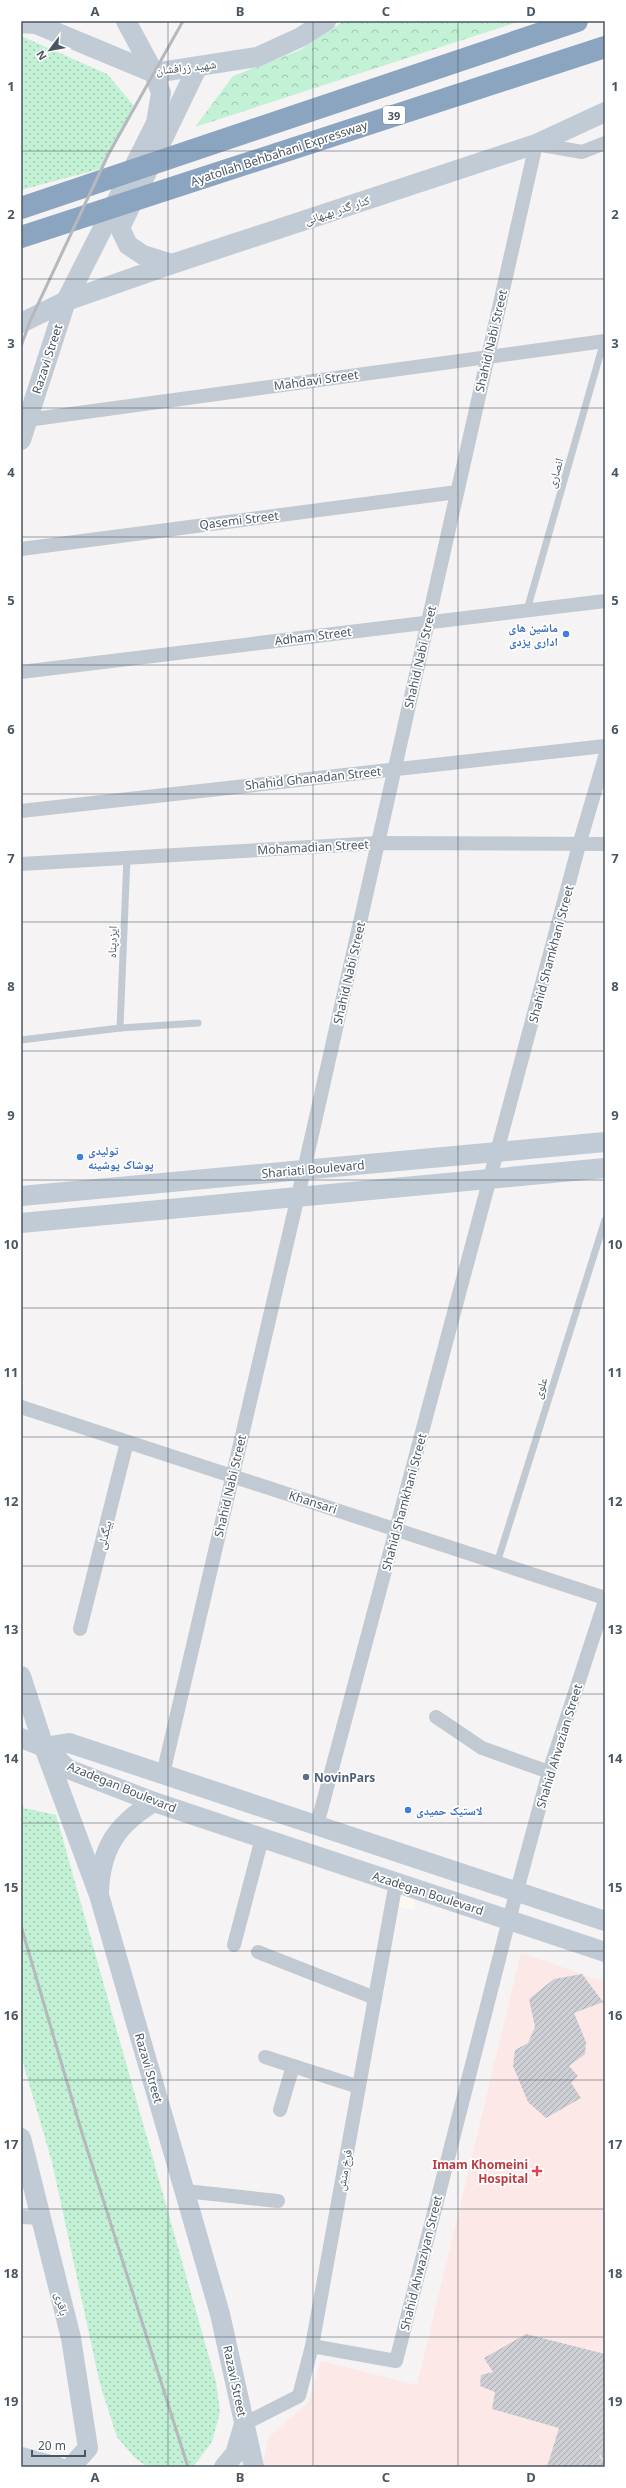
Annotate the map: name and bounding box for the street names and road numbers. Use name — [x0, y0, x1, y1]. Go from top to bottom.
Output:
street label: شهید زرافشان — [155, 55, 217, 79]
road number: 39 — [383, 106, 405, 124]
street label: Ayatollah Behbahani Expressway — [188, 116, 370, 190]
street label: کنار گذر بهبهانی — [302, 191, 372, 229]
street label: Shahid Nabi Street — [471, 287, 511, 394]
street label: Razavi Street — [28, 321, 66, 396]
street label: Mahdavi Street — [273, 366, 360, 394]
street label: انصاری — [543, 456, 567, 490]
street label: Qasemi Street — [198, 507, 280, 533]
street label: Shahid Nabi Street — [400, 603, 440, 710]
street label: Adham Street — [274, 623, 353, 649]
street label: Shahid Ghanadan Street — [244, 762, 383, 794]
street label: Mohamadian Street — [257, 836, 370, 858]
street label: Shahid Shamkhani Street — [524, 883, 578, 1024]
street label: Shahid Nabi Street — [329, 919, 369, 1026]
street label: ایزدپناه — [103, 925, 121, 958]
street label: Shariati Boulevard — [261, 1156, 365, 1182]
street label: علوی — [529, 1375, 551, 1401]
street label: Shahid Shamkhani Street — [377, 1431, 431, 1572]
street label: Shahid Nabi Street — [210, 1432, 250, 1539]
street label: Khansari — [287, 1486, 339, 1518]
street label: بیگدلی — [92, 1519, 116, 1551]
street label: Shahid Ahvazian Street — [532, 1681, 586, 1810]
street label: Azadegan Boulevard — [65, 1757, 179, 1817]
street label: Azadegan Boulevard — [370, 1867, 486, 1919]
street label: Razavi Street — [131, 2031, 167, 2106]
street label: فرخ منش — [332, 2148, 356, 2192]
street label: Shahid Ahwaziyan Street — [396, 2193, 446, 2332]
street label: باقری — [51, 2291, 73, 2317]
street label: Razavi Street — [219, 2344, 251, 2419]

